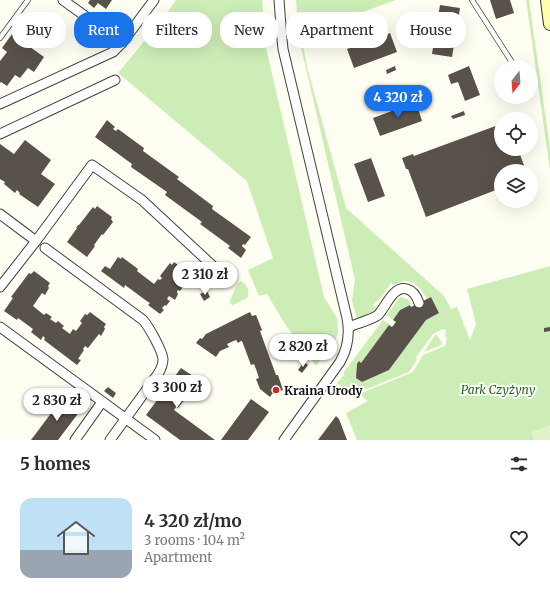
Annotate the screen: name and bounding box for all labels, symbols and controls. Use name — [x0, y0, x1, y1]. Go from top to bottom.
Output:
chip: Buy — [12, 12, 66, 48]
chip: Rent — [74, 12, 134, 48]
chip: Filters — [142, 12, 212, 48]
chip: New — [220, 12, 278, 48]
chip: Apartment — [286, 12, 388, 48]
chip: House — [396, 12, 466, 48]
north arrow — [494, 60, 538, 104]
map controls — [494, 60, 538, 208]
pin: 4 320 zł — [357, 85, 439, 119]
text: 4 320 zł — [373, 89, 423, 106]
button: locate — [494, 112, 538, 156]
button: layers — [494, 164, 538, 208]
pin: 2 310 zł — [164, 262, 246, 296]
text: 2 310 zł — [182, 266, 228, 283]
pin: 2 820 zł — [262, 334, 344, 368]
text: 2 820 zł — [278, 338, 328, 355]
pin: 3 300 zł — [136, 375, 218, 409]
text: 3 300 zł — [152, 379, 202, 396]
park label: Park Czyżyny — [461, 382, 536, 397]
place label: Kraina Urody — [284, 383, 364, 398]
marker: Kraina Urody — [271, 385, 281, 395]
pin: 2 830 zł — [16, 388, 98, 422]
text: 2 830 zł — [32, 392, 82, 409]
text: 5 homes — [20, 453, 91, 475]
icon: filters — [508, 453, 530, 475]
text: 4 320 zł/mo — [144, 510, 242, 532]
icon: home — [52, 514, 100, 562]
icon: heart — [508, 527, 530, 549]
text: 3 rooms · 104 m² — [144, 532, 245, 549]
text: Apartment — [144, 549, 212, 566]

